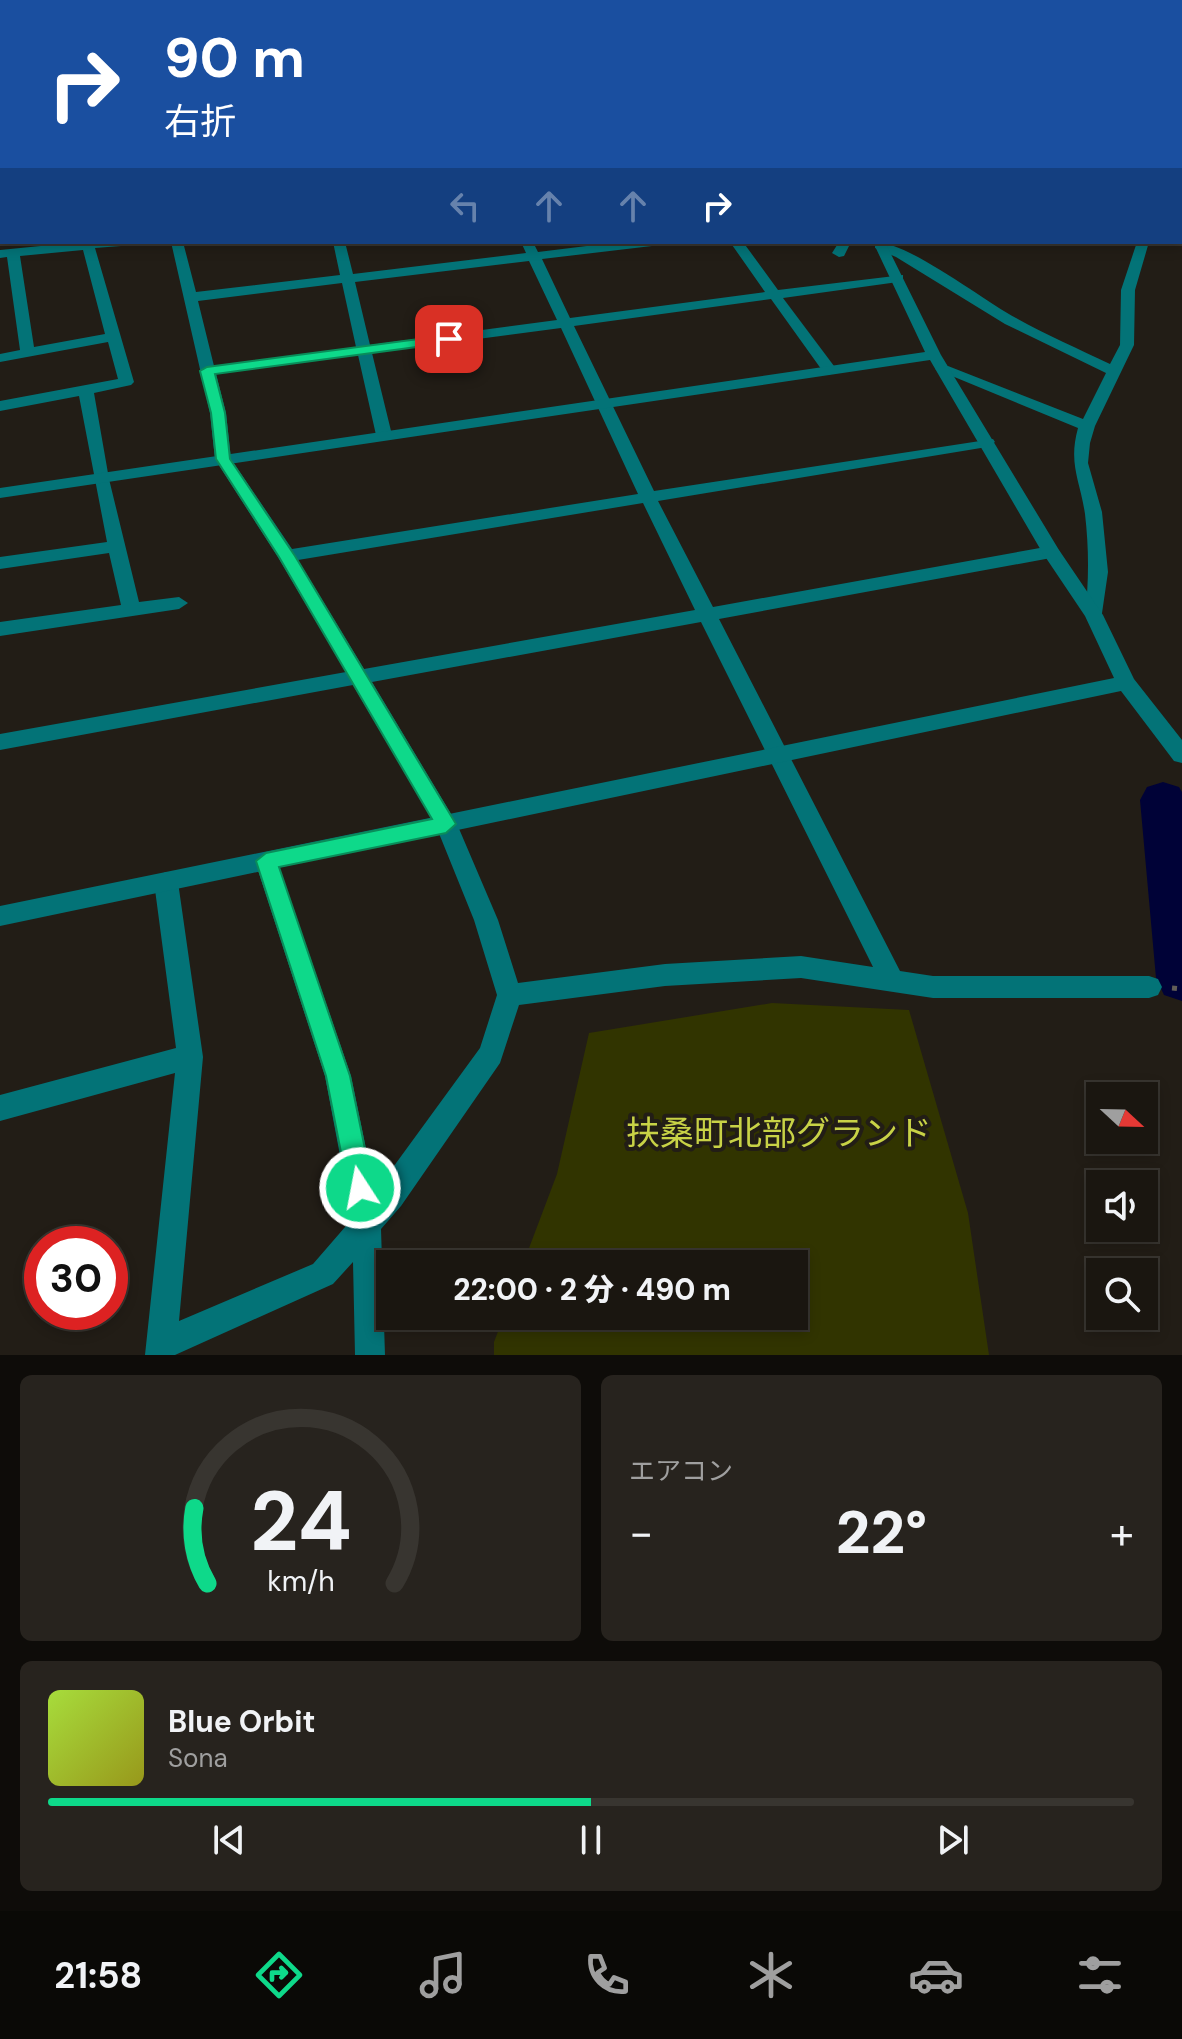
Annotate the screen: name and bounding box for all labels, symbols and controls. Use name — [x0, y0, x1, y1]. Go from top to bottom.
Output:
text: 90 m — [164, 21, 305, 94]
icon: right — [32, 32, 136, 136]
text: 右折 — [164, 98, 236, 145]
icon: left — [443, 184, 487, 228]
icon: ahead — [527, 184, 571, 228]
icon: ahead — [611, 184, 655, 228]
icon: right — [695, 184, 739, 228]
pin — [415, 305, 483, 373]
icon: arrive — [427, 317, 471, 361]
north arrow — [1086, 1082, 1158, 1154]
map controls — [1086, 1082, 1158, 1330]
park label: 扶桑町北部グランド — [626, 1111, 932, 1156]
position arrow — [318, 1146, 402, 1230]
button: sound — [1086, 1170, 1158, 1242]
speed limit sign: 30 — [24, 1226, 128, 1330]
button: search — [1086, 1258, 1158, 1330]
text: 22:00 · 2 分 · 490 m — [453, 1270, 731, 1309]
text: エアコン — [629, 1454, 733, 1488]
text: 24 — [250, 1467, 351, 1576]
text: 22° — [836, 1493, 927, 1572]
text: − — [629, 1504, 653, 1562]
text: + — [1110, 1504, 1134, 1562]
text: km/h — [267, 1563, 334, 1600]
text: Blue Orbit — [168, 1702, 315, 1741]
text: Sona — [168, 1741, 228, 1775]
icon: previous — [207, 1818, 251, 1862]
icon: pause — [569, 1818, 613, 1862]
icon: next — [931, 1818, 975, 1862]
icon: directions — [251, 1947, 307, 2003]
icon: music — [415, 1947, 471, 2003]
icon: phone — [579, 1947, 635, 2003]
icon: climate — [743, 1947, 799, 2003]
icon: car — [908, 1947, 964, 2003]
icon: filters — [1072, 1947, 1128, 2003]
text: 21:58 — [54, 1952, 142, 1999]

